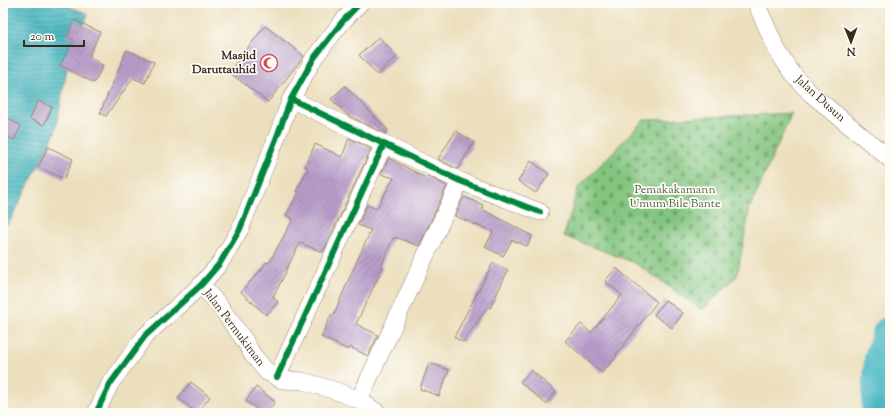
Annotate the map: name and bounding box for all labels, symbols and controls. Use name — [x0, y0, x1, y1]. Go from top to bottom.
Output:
scale bar — [24, 22, 84, 48]
north arrow — [831, 22, 871, 62]
text: 20 m — [30, 28, 55, 46]
text: N — [846, 43, 857, 59]
place label: Masjid Daruttauhid — [191, 47, 256, 79]
mosque icon: Masjid Daruttauhid — [259, 53, 279, 73]
street label: Jalan Dusun — [790, 71, 849, 127]
park label: Pemakakamann Umum Bile Bante — [629, 181, 721, 213]
street label: Jalan Permukiman — [198, 285, 269, 371]

